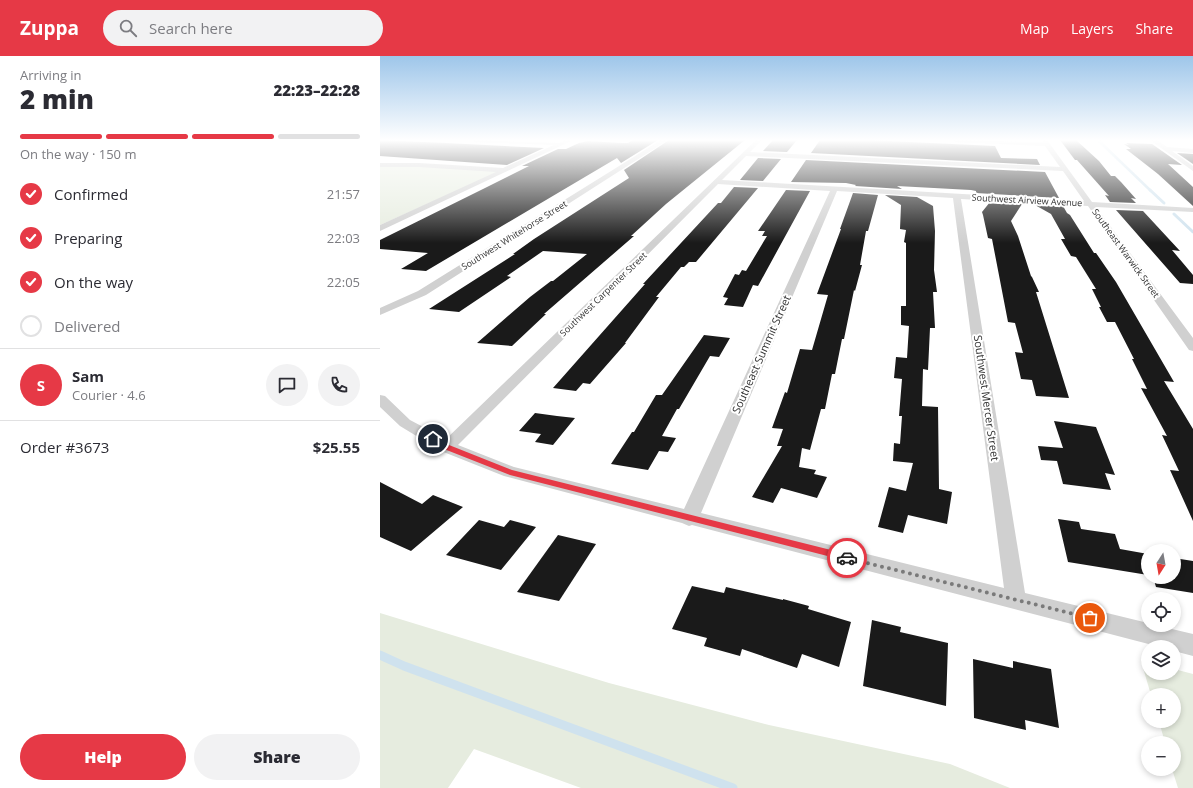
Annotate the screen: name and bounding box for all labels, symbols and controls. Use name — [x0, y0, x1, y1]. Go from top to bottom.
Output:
search box — [103, 10, 383, 46]
text: Zuppa — [20, 15, 79, 41]
icon: search — [117, 17, 139, 39]
text: Search here — [149, 18, 233, 38]
text: Map — [1020, 19, 1049, 38]
text: Layers — [1071, 19, 1113, 38]
text: Share — [1135, 19, 1173, 38]
text: Arriving in — [20, 66, 82, 84]
text: 22:23–22:28 — [274, 80, 360, 100]
text: 2 min — [20, 81, 94, 117]
text: On the way · 150 m — [20, 145, 136, 163]
icon: check — [20, 183, 42, 205]
text: Confirmed — [54, 184, 128, 204]
text: 21:57 — [327, 185, 360, 203]
street label: Southwest Airview Avenue — [971, 191, 1083, 209]
street label: Southwest Whitehorse Street — [459, 197, 569, 273]
street label: Southeast Warwick Street — [1089, 206, 1163, 300]
icon: check — [20, 227, 42, 249]
text: Preparing — [54, 228, 122, 248]
text: 22:03 — [327, 229, 360, 247]
street label: Southwest Carpenter Street — [557, 249, 649, 339]
icon: check — [20, 271, 42, 293]
text: On the way — [54, 272, 133, 292]
text: 22:05 — [327, 273, 360, 291]
street label: Southeast Summit Street — [728, 293, 794, 415]
text: Delivered — [54, 316, 121, 336]
street label: Southwest Mercer Street — [971, 334, 1003, 462]
button: chat — [266, 364, 308, 406]
button: phone — [318, 364, 360, 406]
text: Sam — [72, 366, 104, 386]
text: S — [37, 375, 45, 395]
text: Courier · 4.6 — [72, 386, 146, 404]
pin — [416, 422, 450, 456]
icon: home — [422, 428, 444, 450]
text: Order #3673 — [20, 437, 109, 457]
text: $25.55 — [313, 437, 360, 457]
courier — [827, 538, 867, 578]
north arrow — [1141, 544, 1181, 584]
map controls — [1141, 544, 1181, 776]
icon: car — [836, 547, 858, 569]
button: locate — [1141, 592, 1181, 632]
pin — [1073, 601, 1107, 635]
icon: bag — [1079, 607, 1101, 629]
button: layers — [1141, 640, 1181, 680]
button: + — [1141, 688, 1181, 728]
button: Help — [20, 734, 186, 780]
button: Share — [194, 734, 360, 780]
button: − — [1141, 736, 1181, 776]

